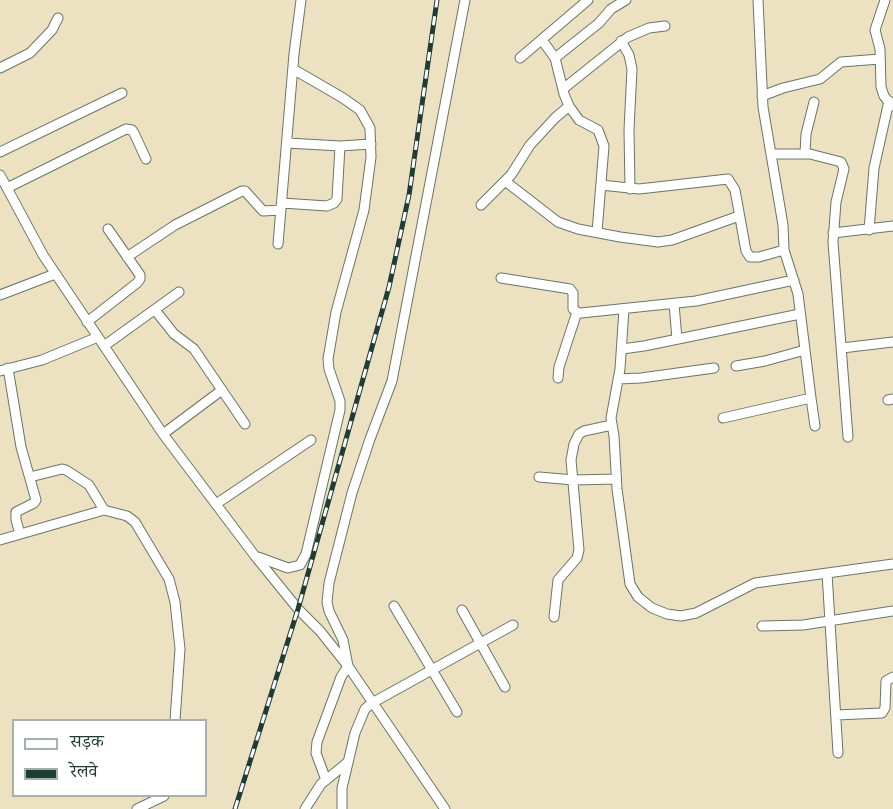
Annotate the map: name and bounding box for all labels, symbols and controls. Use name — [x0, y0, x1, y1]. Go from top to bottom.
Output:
legend — [12, 719, 207, 797]
text: सड़क — [70, 730, 104, 753]
text: रेलवे — [70, 760, 98, 783]

